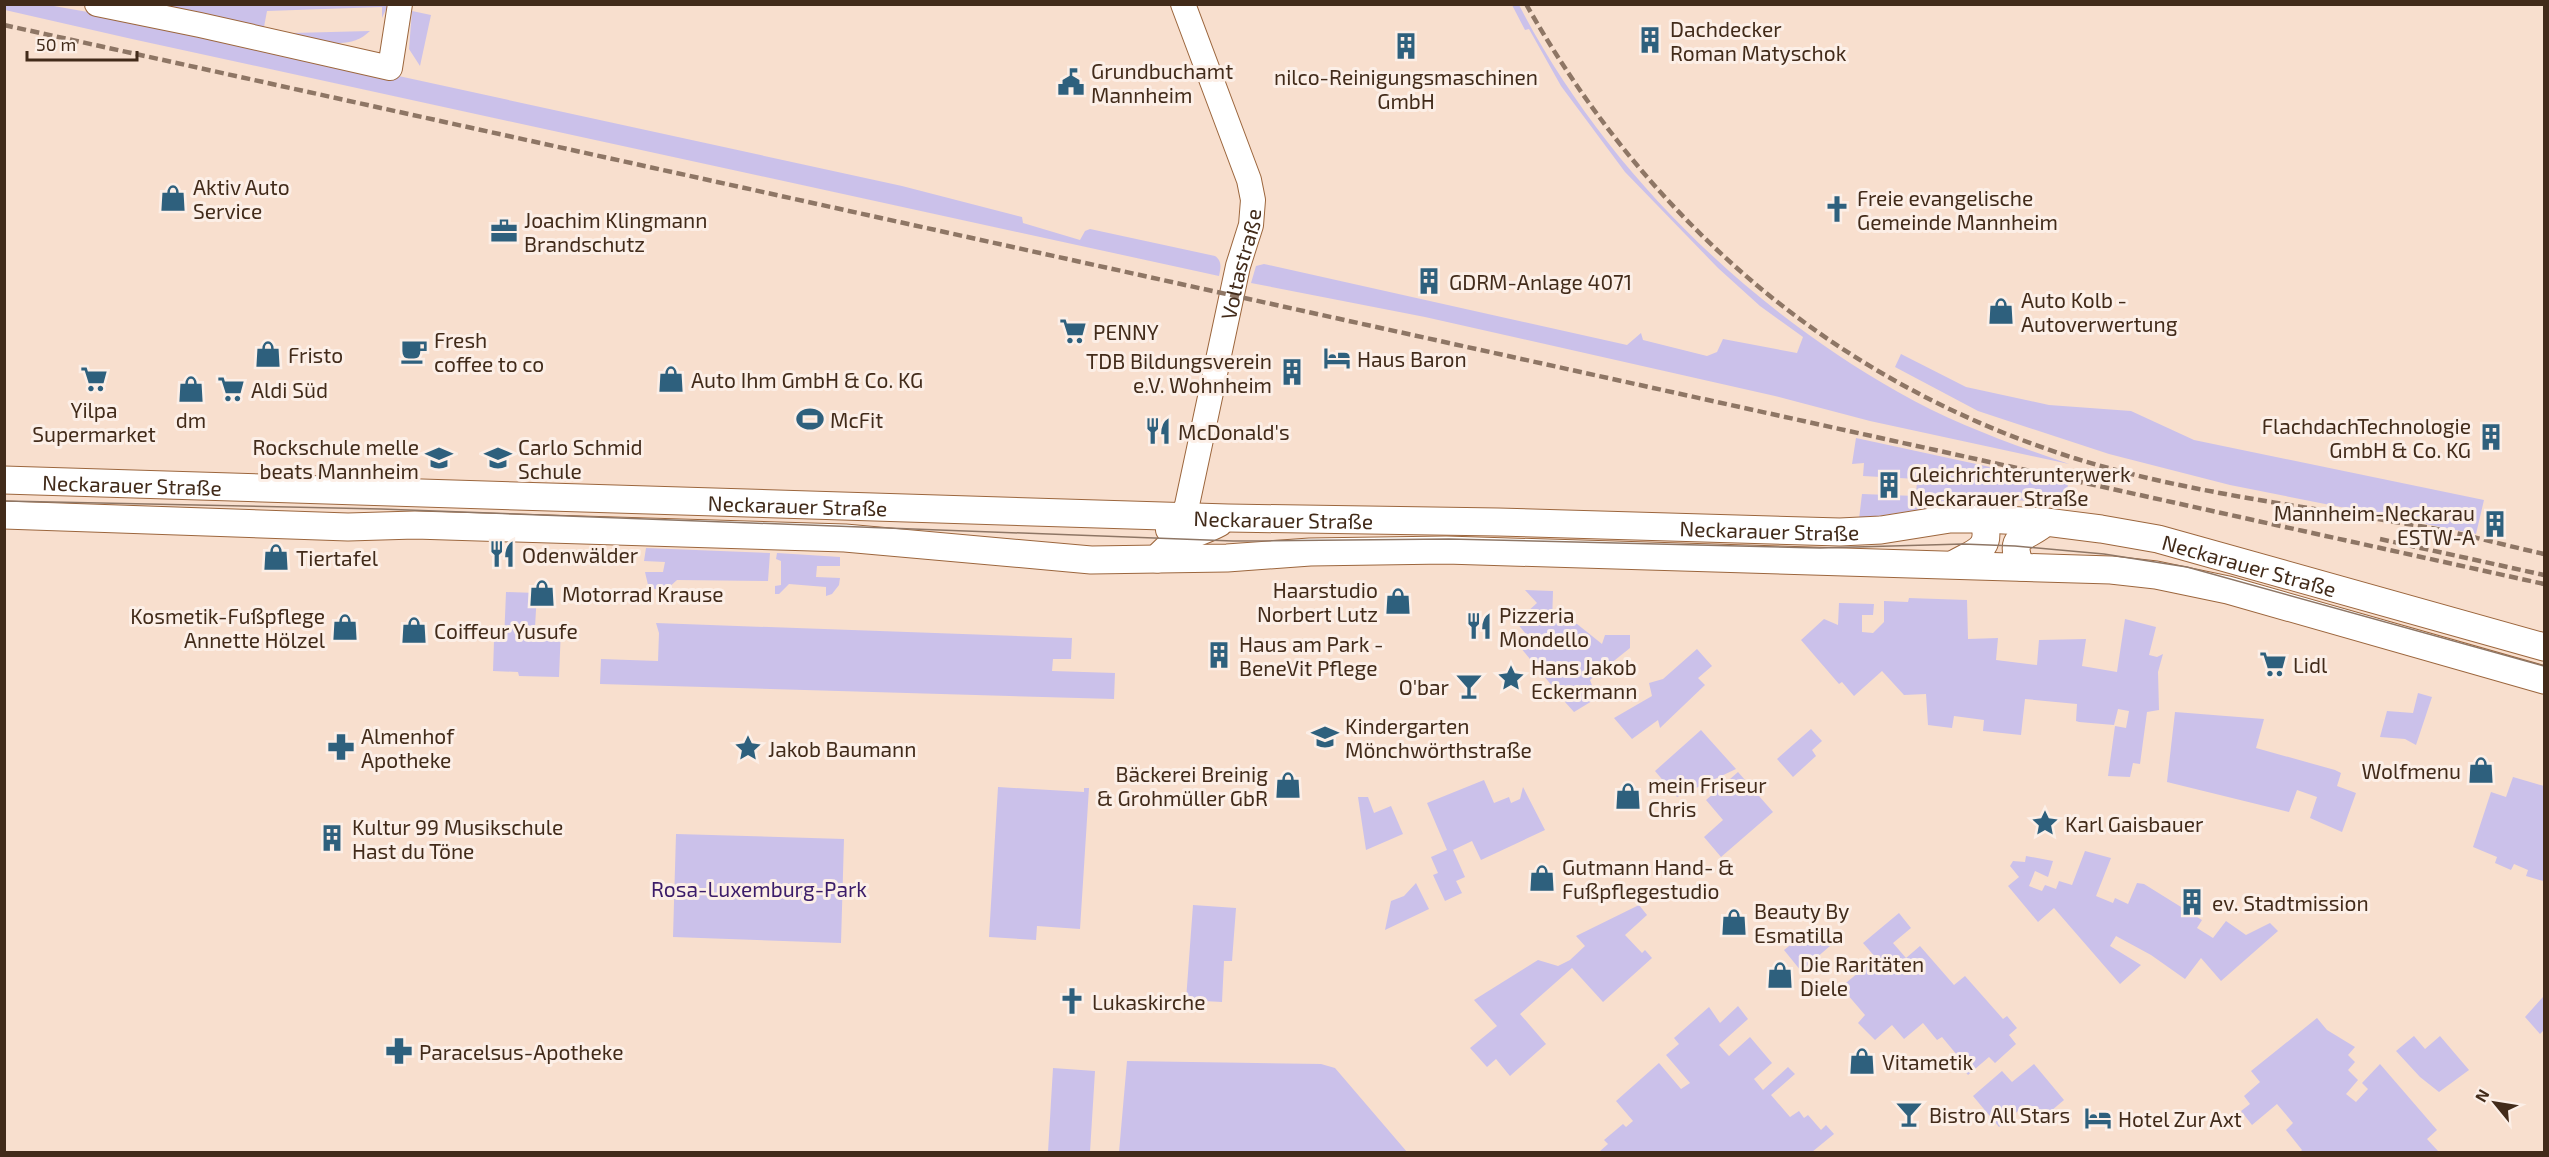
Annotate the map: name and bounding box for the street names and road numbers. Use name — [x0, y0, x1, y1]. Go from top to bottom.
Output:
street label: Voltastraße — [1214, 208, 1265, 322]
street label: Neckarauer Straße — [42, 469, 222, 499]
street label: Neckarauer Straße — [707, 489, 888, 520]
street label: Neckarauer Straße — [1193, 504, 1373, 533]
street label: Neckarauer Straße — [1679, 515, 1860, 545]
street label: Neckarauer Straße — [2160, 528, 2339, 601]

